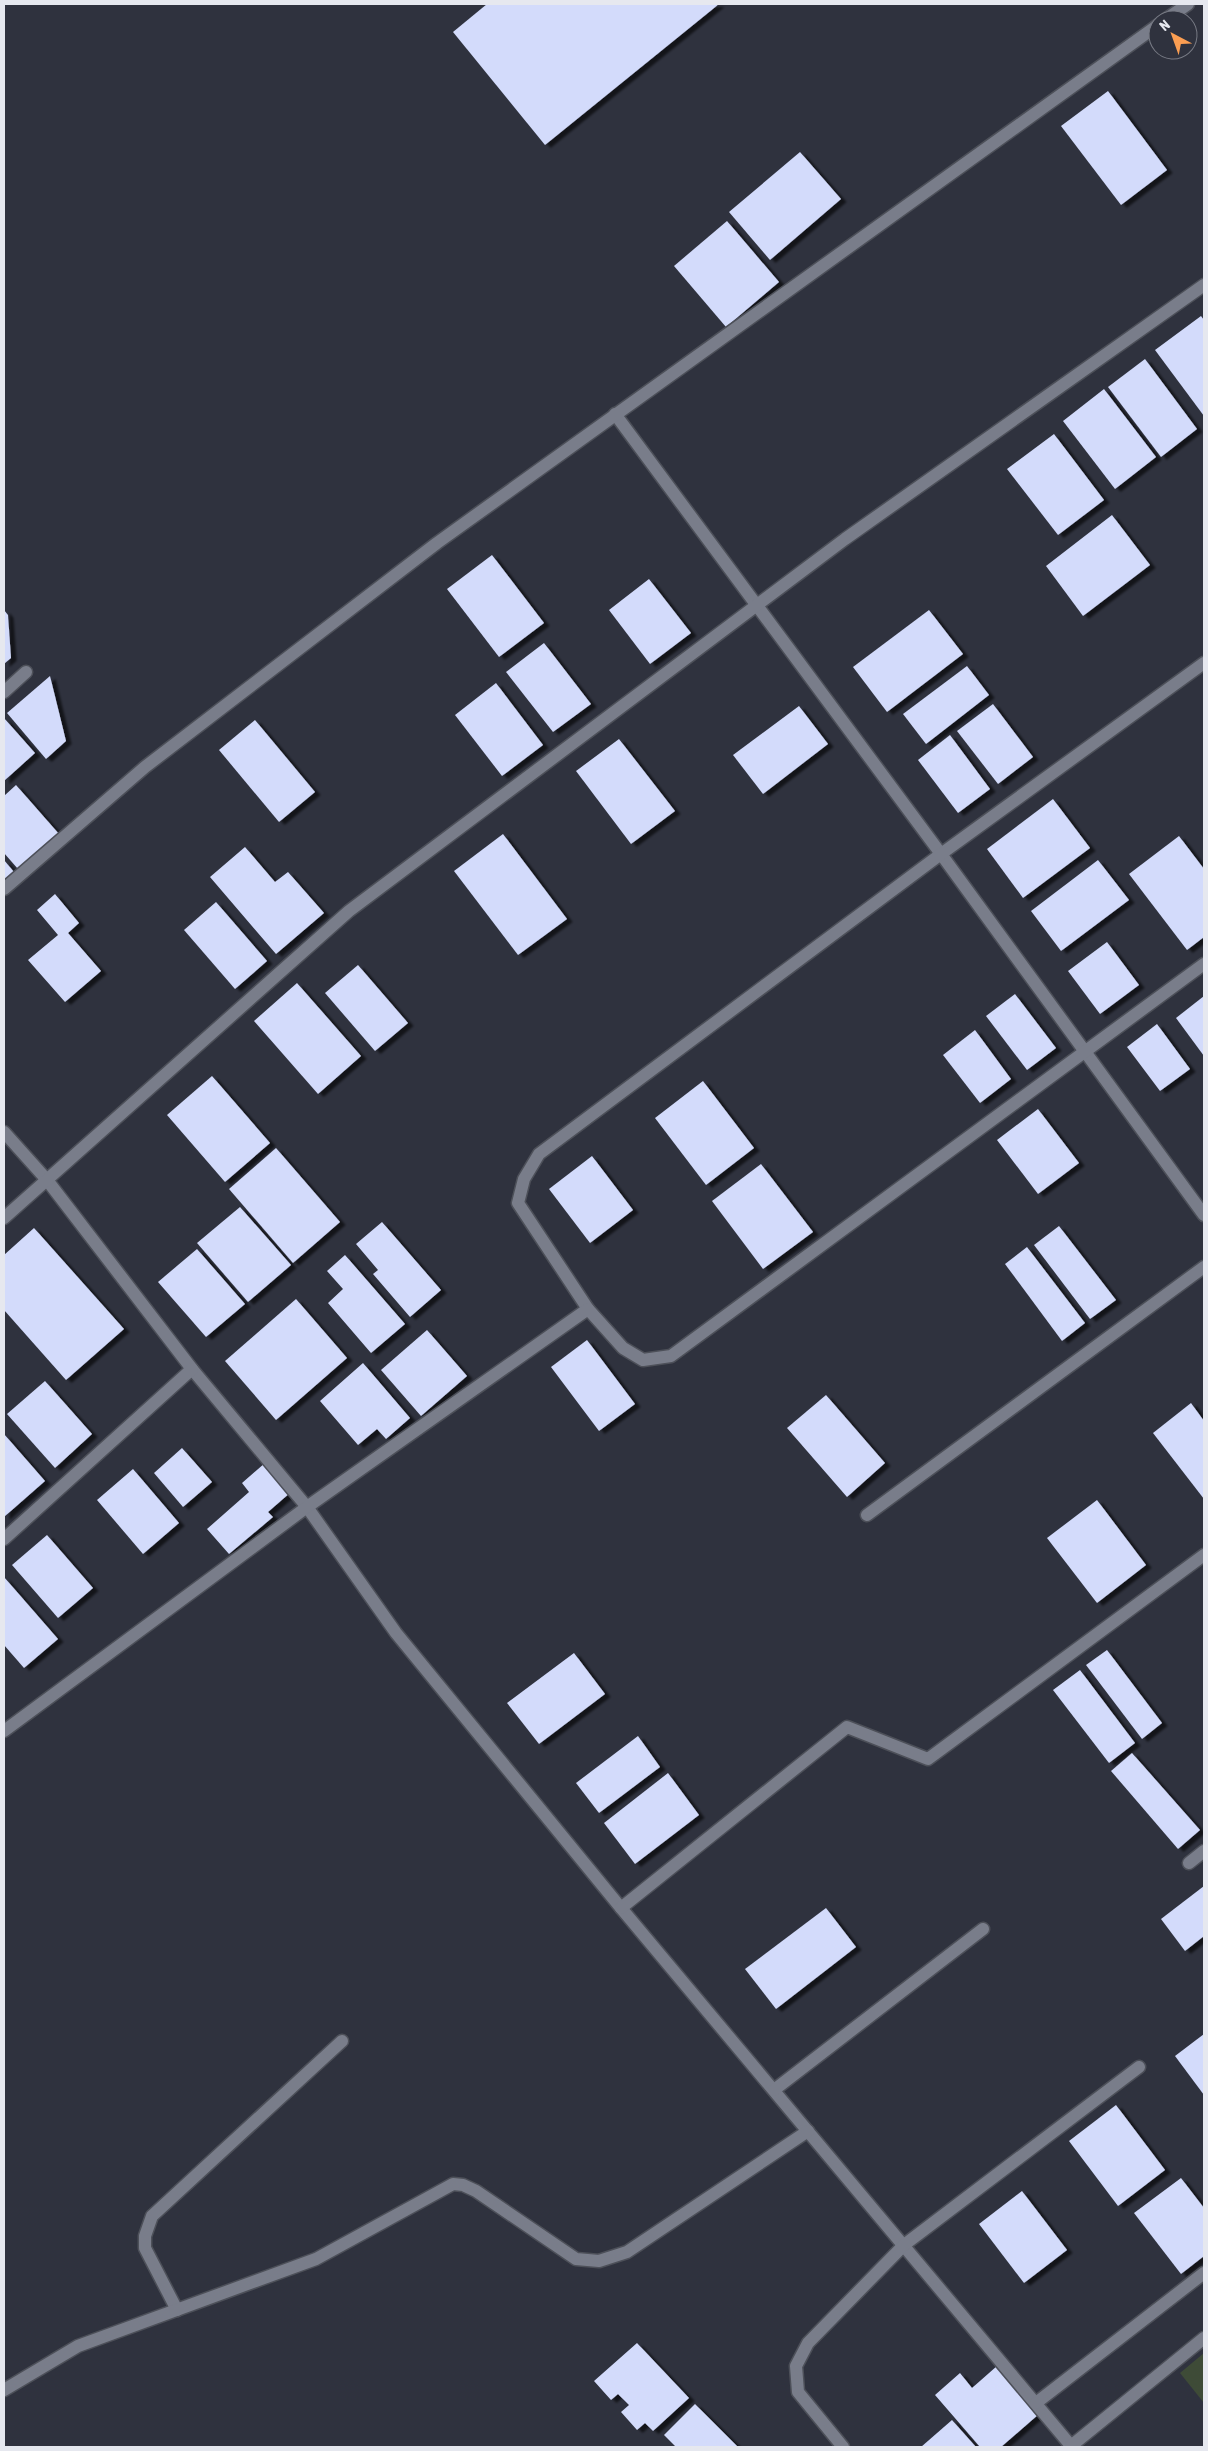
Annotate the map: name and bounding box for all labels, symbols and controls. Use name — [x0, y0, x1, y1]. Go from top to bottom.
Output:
north arrow — [1148, 10, 1198, 60]
text: N — [1156, 16, 1173, 34]

